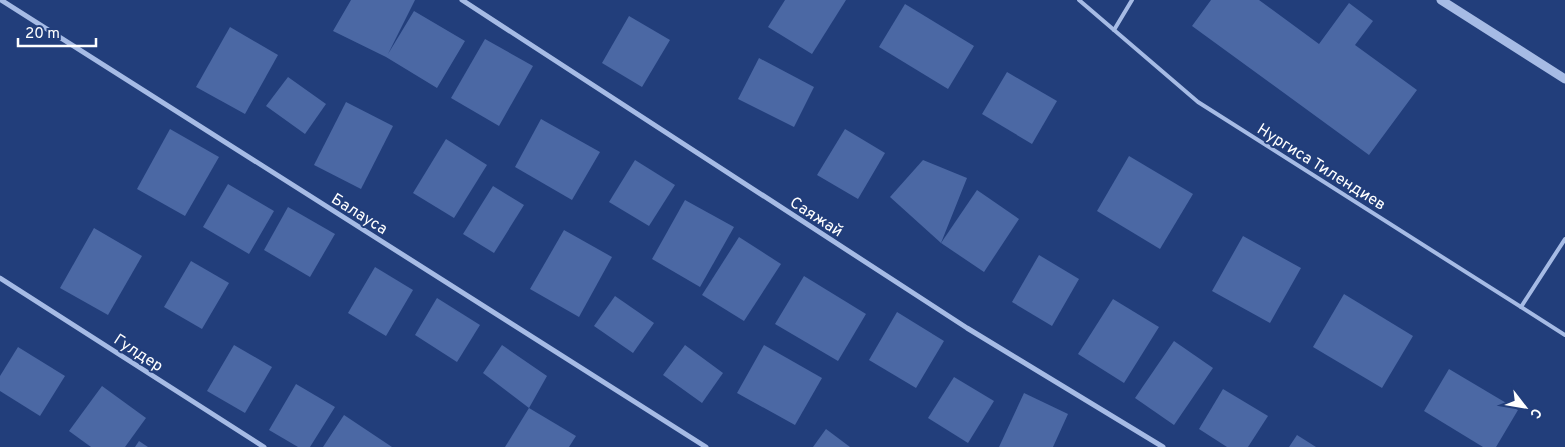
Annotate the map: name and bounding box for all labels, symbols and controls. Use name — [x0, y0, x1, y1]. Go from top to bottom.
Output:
scale bar — [18, 15, 95, 47]
text: 20 m — [25, 25, 60, 44]
street label: Нургиса Тилендиев — [1253, 120, 1389, 215]
street label: Балауса — [327, 190, 391, 240]
street label: Саяжай — [786, 193, 846, 242]
street label: Гулдер — [109, 330, 166, 377]
north arrow — [1500, 382, 1550, 432]
text: С — [1525, 405, 1544, 421]

